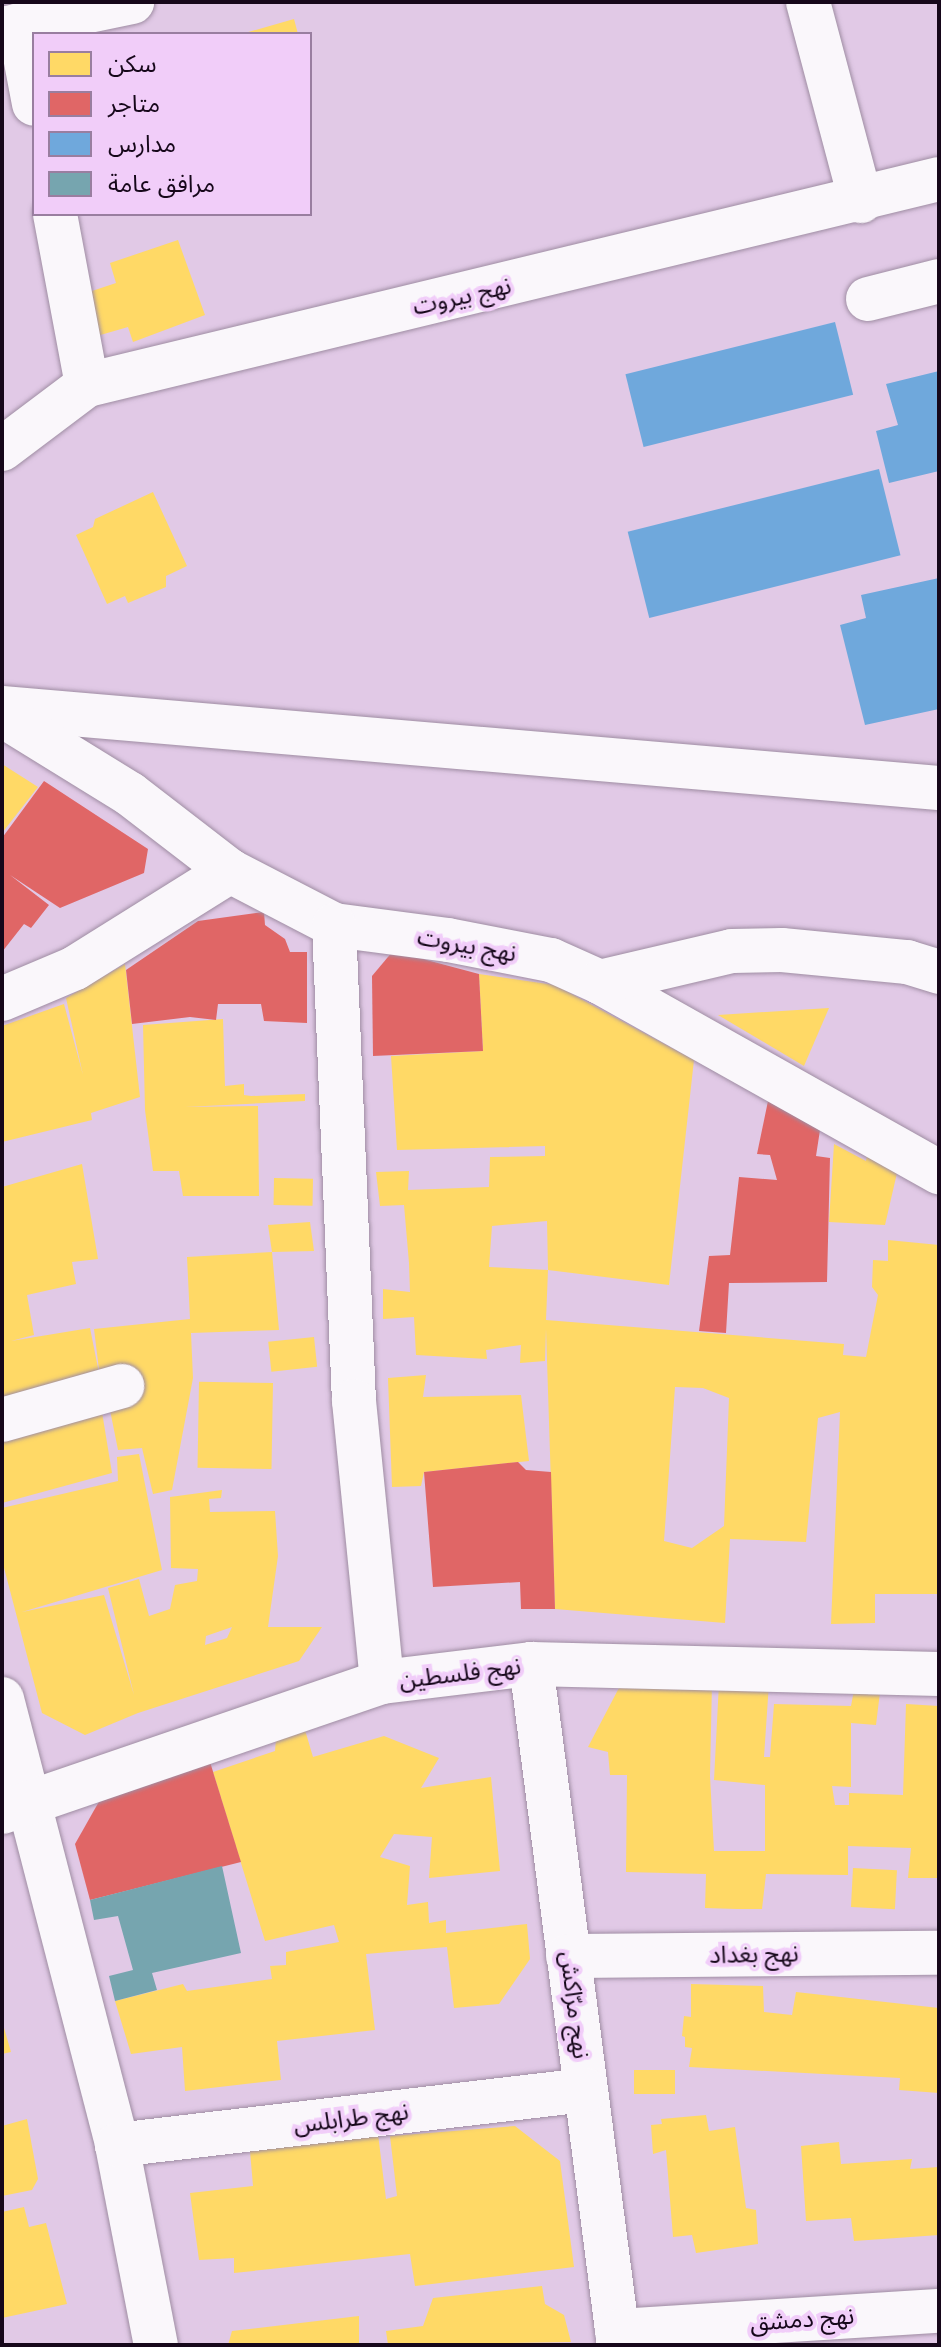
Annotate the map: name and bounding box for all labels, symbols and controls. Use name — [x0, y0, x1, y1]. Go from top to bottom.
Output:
legend — [32, 32, 312, 216]
text: سكن — [108, 48, 157, 79]
text: متاجر — [108, 88, 160, 119]
text: مدارس — [108, 128, 176, 159]
text: مرافق عامة — [108, 168, 215, 199]
street label: نهج بيروت — [410, 271, 514, 321]
street label: نهج بيروت — [415, 922, 519, 968]
street label: نهج فلسطين — [397, 1651, 523, 1695]
street label: نهج بغداد — [709, 1939, 799, 1969]
street label: نهج مرّاكش — [554, 1950, 596, 2060]
street label: نهج طرابلس — [292, 2097, 410, 2139]
street label: نهج دمشق — [749, 2301, 855, 2337]

